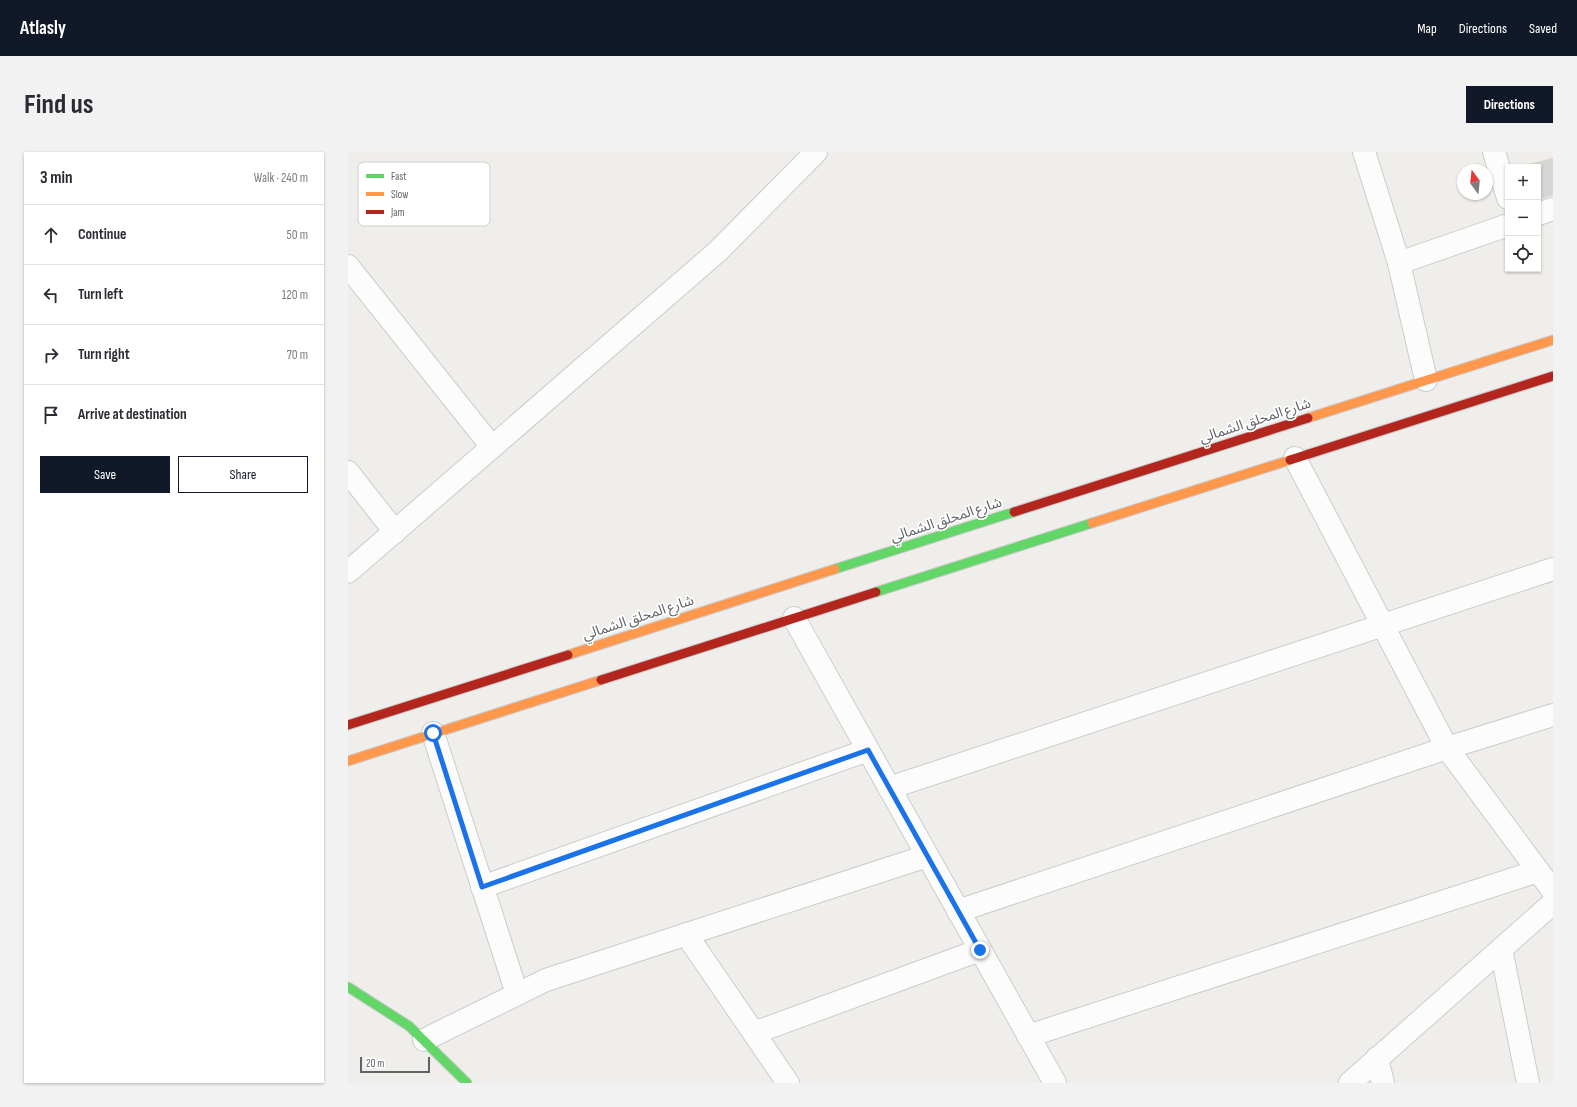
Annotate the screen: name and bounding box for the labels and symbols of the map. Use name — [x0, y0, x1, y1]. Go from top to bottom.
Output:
legend — [358, 162, 490, 226]
north arrow — [1457, 164, 1493, 200]
text: Fast — [391, 170, 407, 183]
text: Slow — [391, 188, 408, 201]
text: Jam — [390, 206, 405, 219]
street label: شارع المحلق الشمالي — [1197, 394, 1314, 449]
street label: شارع المحلق الشمالي — [888, 493, 1005, 548]
street label: شارع المحلق الشمالي — [580, 591, 697, 646]
route start — [424, 724, 442, 742]
route end — [971, 941, 989, 959]
scale bar — [360, 1055, 430, 1074]

